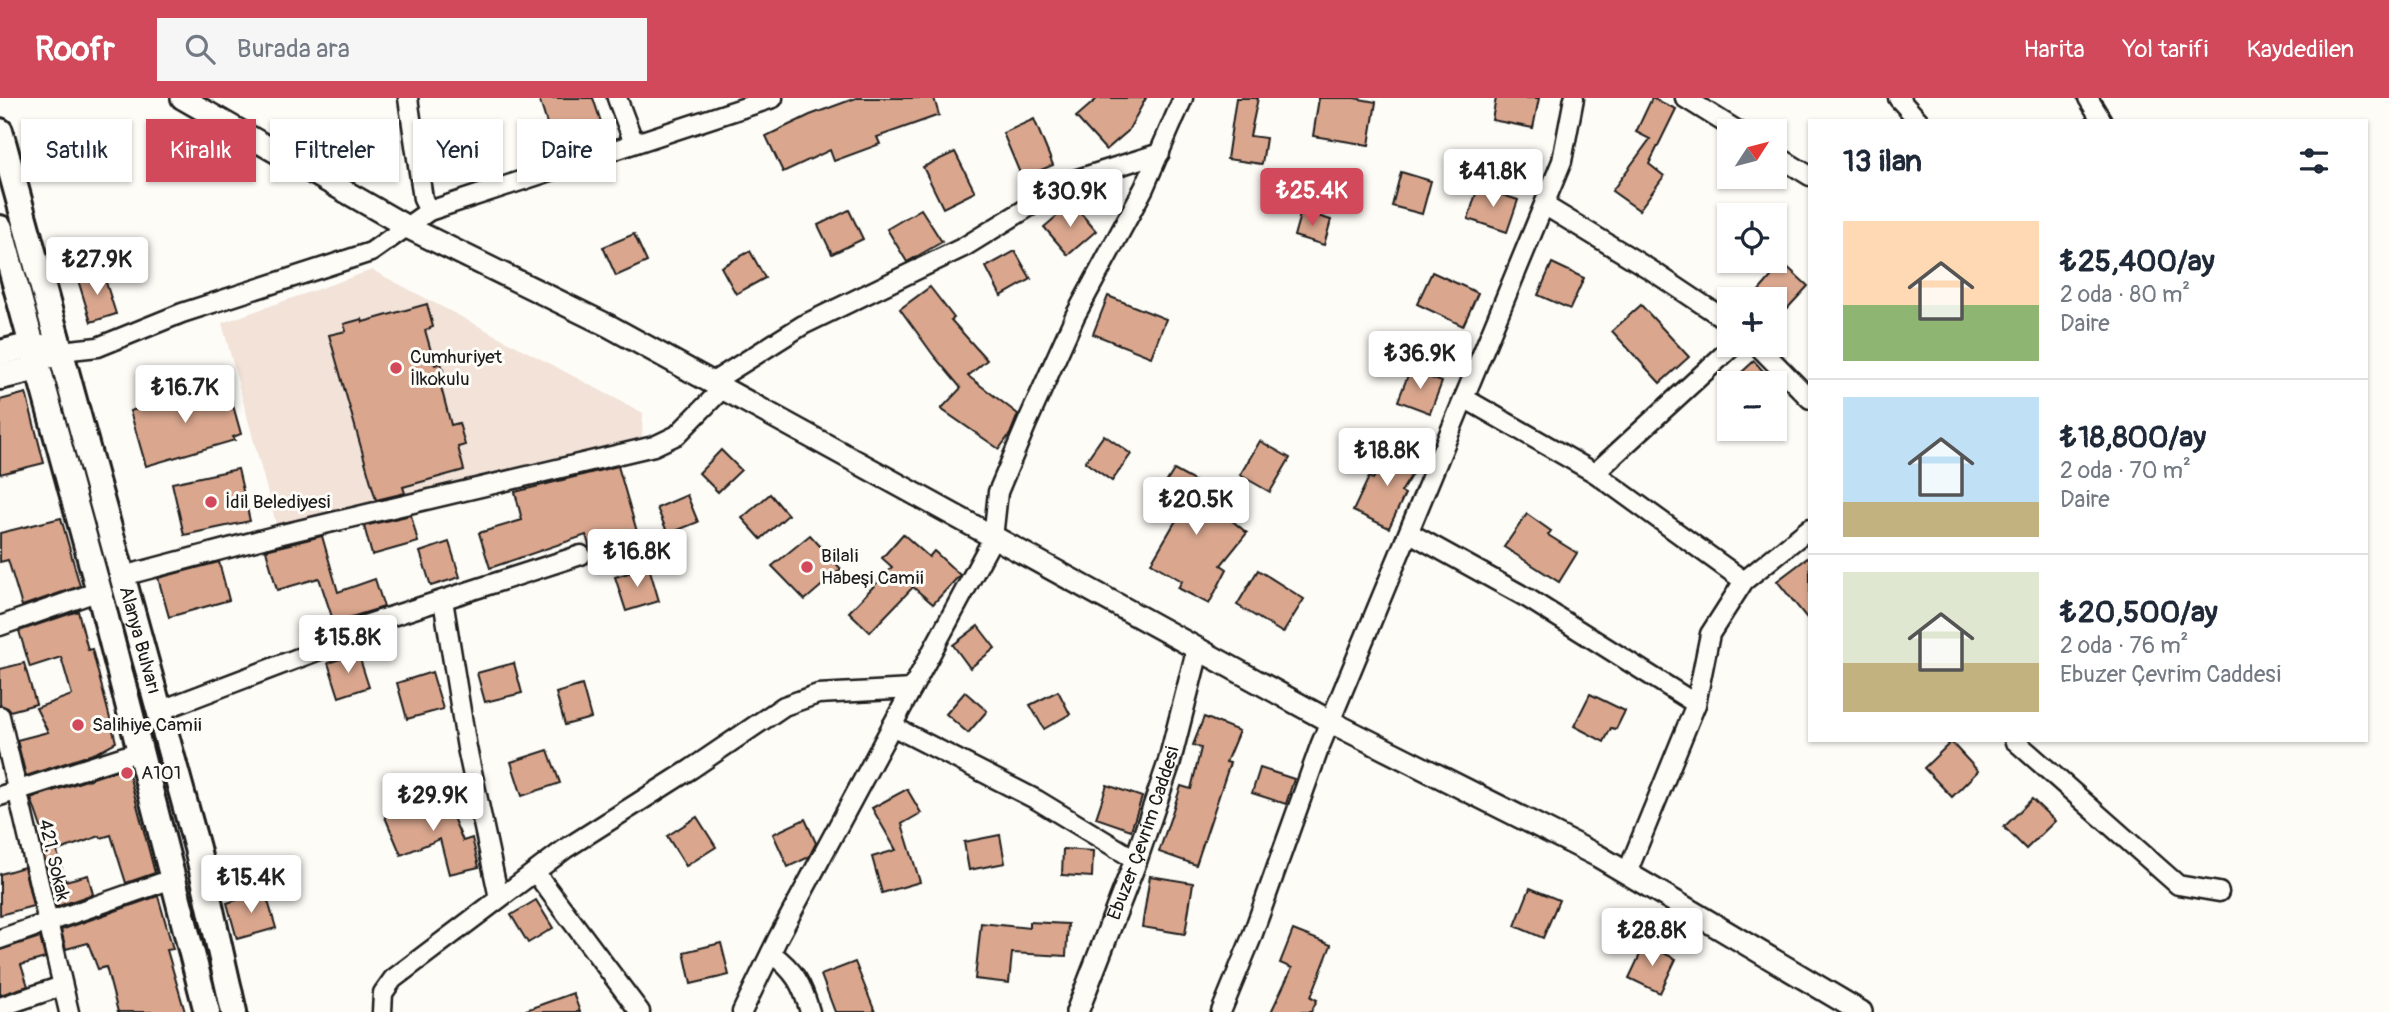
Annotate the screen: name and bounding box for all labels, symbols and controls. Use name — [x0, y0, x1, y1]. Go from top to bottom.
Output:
search box — [157, 18, 647, 81]
text: Roofr — [35, 29, 115, 70]
icon: search — [181, 30, 219, 68]
text: Burada ara — [237, 33, 350, 65]
text: Harita — [2023, 35, 2085, 64]
text: Yol tarifi — [2123, 35, 2208, 64]
text: Kaydedilen — [2246, 35, 2354, 64]
chip: Satılık — [21, 119, 132, 182]
chip: Kiralık — [146, 119, 256, 182]
chip: Filtreler — [270, 119, 399, 182]
chip: Yeni — [413, 119, 503, 182]
chip: Daire — [517, 119, 616, 182]
north arrow — [1717, 119, 1787, 189]
map controls — [1717, 119, 1787, 441]
icon: filters — [2295, 142, 2333, 180]
text: 13 ilan — [1843, 143, 1922, 180]
pin: ₺41.8K — [1436, 150, 1550, 209]
text: ₺41.8K — [1460, 157, 1526, 186]
pin: ₺25.4K — [1255, 169, 1369, 228]
pin: ₺30.9K — [1013, 170, 1127, 229]
text: ₺25.4K — [1276, 176, 1348, 205]
text: ₺30.9K — [1033, 177, 1107, 206]
button: locate — [1717, 203, 1787, 273]
pin: ₺27.9K — [40, 238, 154, 297]
text: ₺25,400/ay — [2060, 243, 2215, 280]
text: ₺27.9K — [62, 245, 132, 274]
icon: home — [1899, 249, 1983, 333]
text: 2 oda · 80 m² — [2060, 280, 2190, 309]
button: + — [1717, 287, 1787, 357]
text: Daire — [2060, 309, 2109, 338]
pin: ₺36.9K — [1363, 331, 1477, 391]
text: ₺36.9K — [1385, 339, 1455, 368]
place label: Cumhuriyet İlkokulu — [410, 345, 502, 391]
marker: Cumhuriyet İlkokulu — [388, 360, 404, 376]
pin: ₺16.7K — [128, 366, 242, 425]
button: − — [1717, 371, 1787, 441]
text: ₺16.7K — [151, 373, 219, 402]
text: ₺18,800/ay — [2060, 419, 2206, 456]
icon: home — [1899, 425, 1983, 509]
pin: ₺18.8K — [1330, 428, 1444, 488]
text: ₺18.8K — [1355, 436, 1419, 465]
text: 2 oda · 70 m² — [2060, 456, 2191, 485]
pin: ₺20.5K — [1139, 478, 1253, 537]
text: ₺20.5K — [1159, 485, 1233, 514]
text: Daire — [2060, 485, 2109, 514]
place label: İdil Belediyesi — [225, 490, 330, 514]
marker: İdil Belediyesi — [203, 494, 219, 510]
pin: ₺16.8K — [580, 530, 694, 589]
text: ₺16.8K — [604, 537, 670, 566]
place label: Bilali Habeşi Camii — [821, 544, 924, 590]
marker: Bilali Habeşi Camii — [799, 559, 815, 575]
street label: Alanya Bulvarı — [114, 584, 166, 697]
text: ₺20,500/ay — [2060, 594, 2218, 631]
icon: home — [1899, 600, 1983, 684]
pin: ₺15.8K — [291, 616, 405, 675]
text: ₺15.8K — [315, 623, 381, 652]
text: 2 oda · 76 m² — [2060, 631, 2188, 660]
text: Ebuzer Çevrim Caddesi — [2060, 660, 2281, 689]
place label: Salihiye Camii — [92, 713, 202, 737]
marker: Salihiye Camii — [70, 717, 86, 733]
street label: Ebuzer Çevrim Caddesi — [1102, 744, 1185, 923]
place label: A101 — [141, 761, 181, 785]
marker: A101 — [119, 765, 135, 781]
pin: ₺29.9K — [376, 774, 490, 833]
text: ₺29.9K — [398, 781, 468, 810]
street label: 421. Sokak — [33, 817, 75, 903]
pin: ₺15.4K — [194, 856, 308, 915]
text: ₺15.4K — [217, 863, 285, 892]
pin: ₺28.8K — [1595, 908, 1709, 968]
text: ₺28.8K — [1618, 916, 1686, 945]

